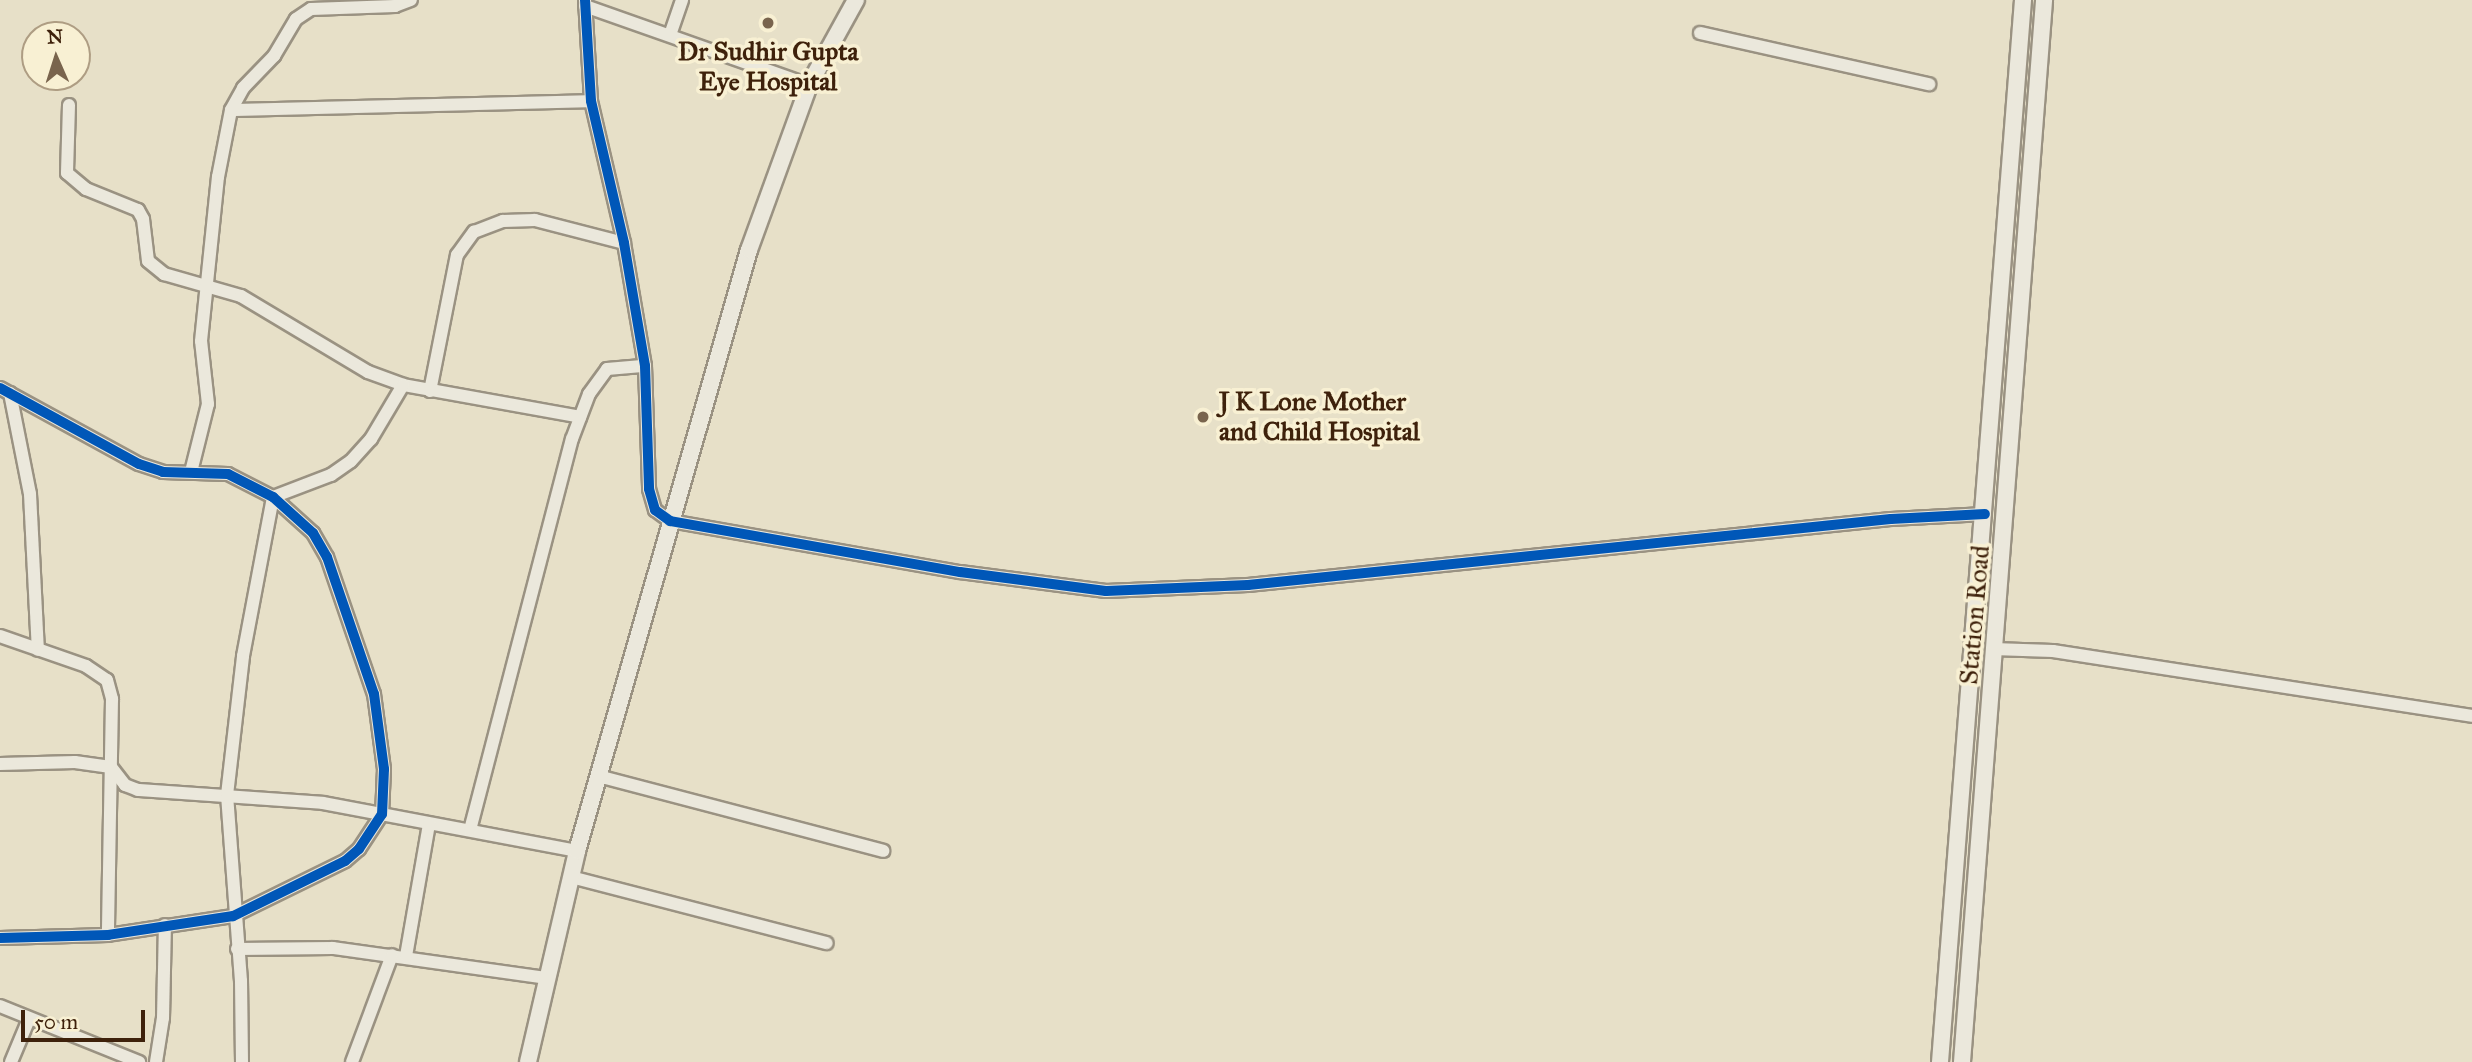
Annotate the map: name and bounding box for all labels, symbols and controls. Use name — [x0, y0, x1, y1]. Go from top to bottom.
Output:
marker: Dr Sudhir Gupta Eye Hospital — [758, 13, 778, 33]
north arrow — [21, 21, 91, 91]
text: N — [46, 25, 64, 48]
place label: Dr Sudhir Gupta Eye Hospital — [678, 36, 858, 98]
place label: J K Lone Mother and Child Hospital — [1219, 386, 1420, 448]
marker: J K Lone Mother and Child Hospital — [1193, 407, 1213, 427]
street label: Station Road — [1953, 544, 1997, 686]
scale bar — [24, 996, 149, 1040]
text: 50 m — [34, 1009, 78, 1035]

